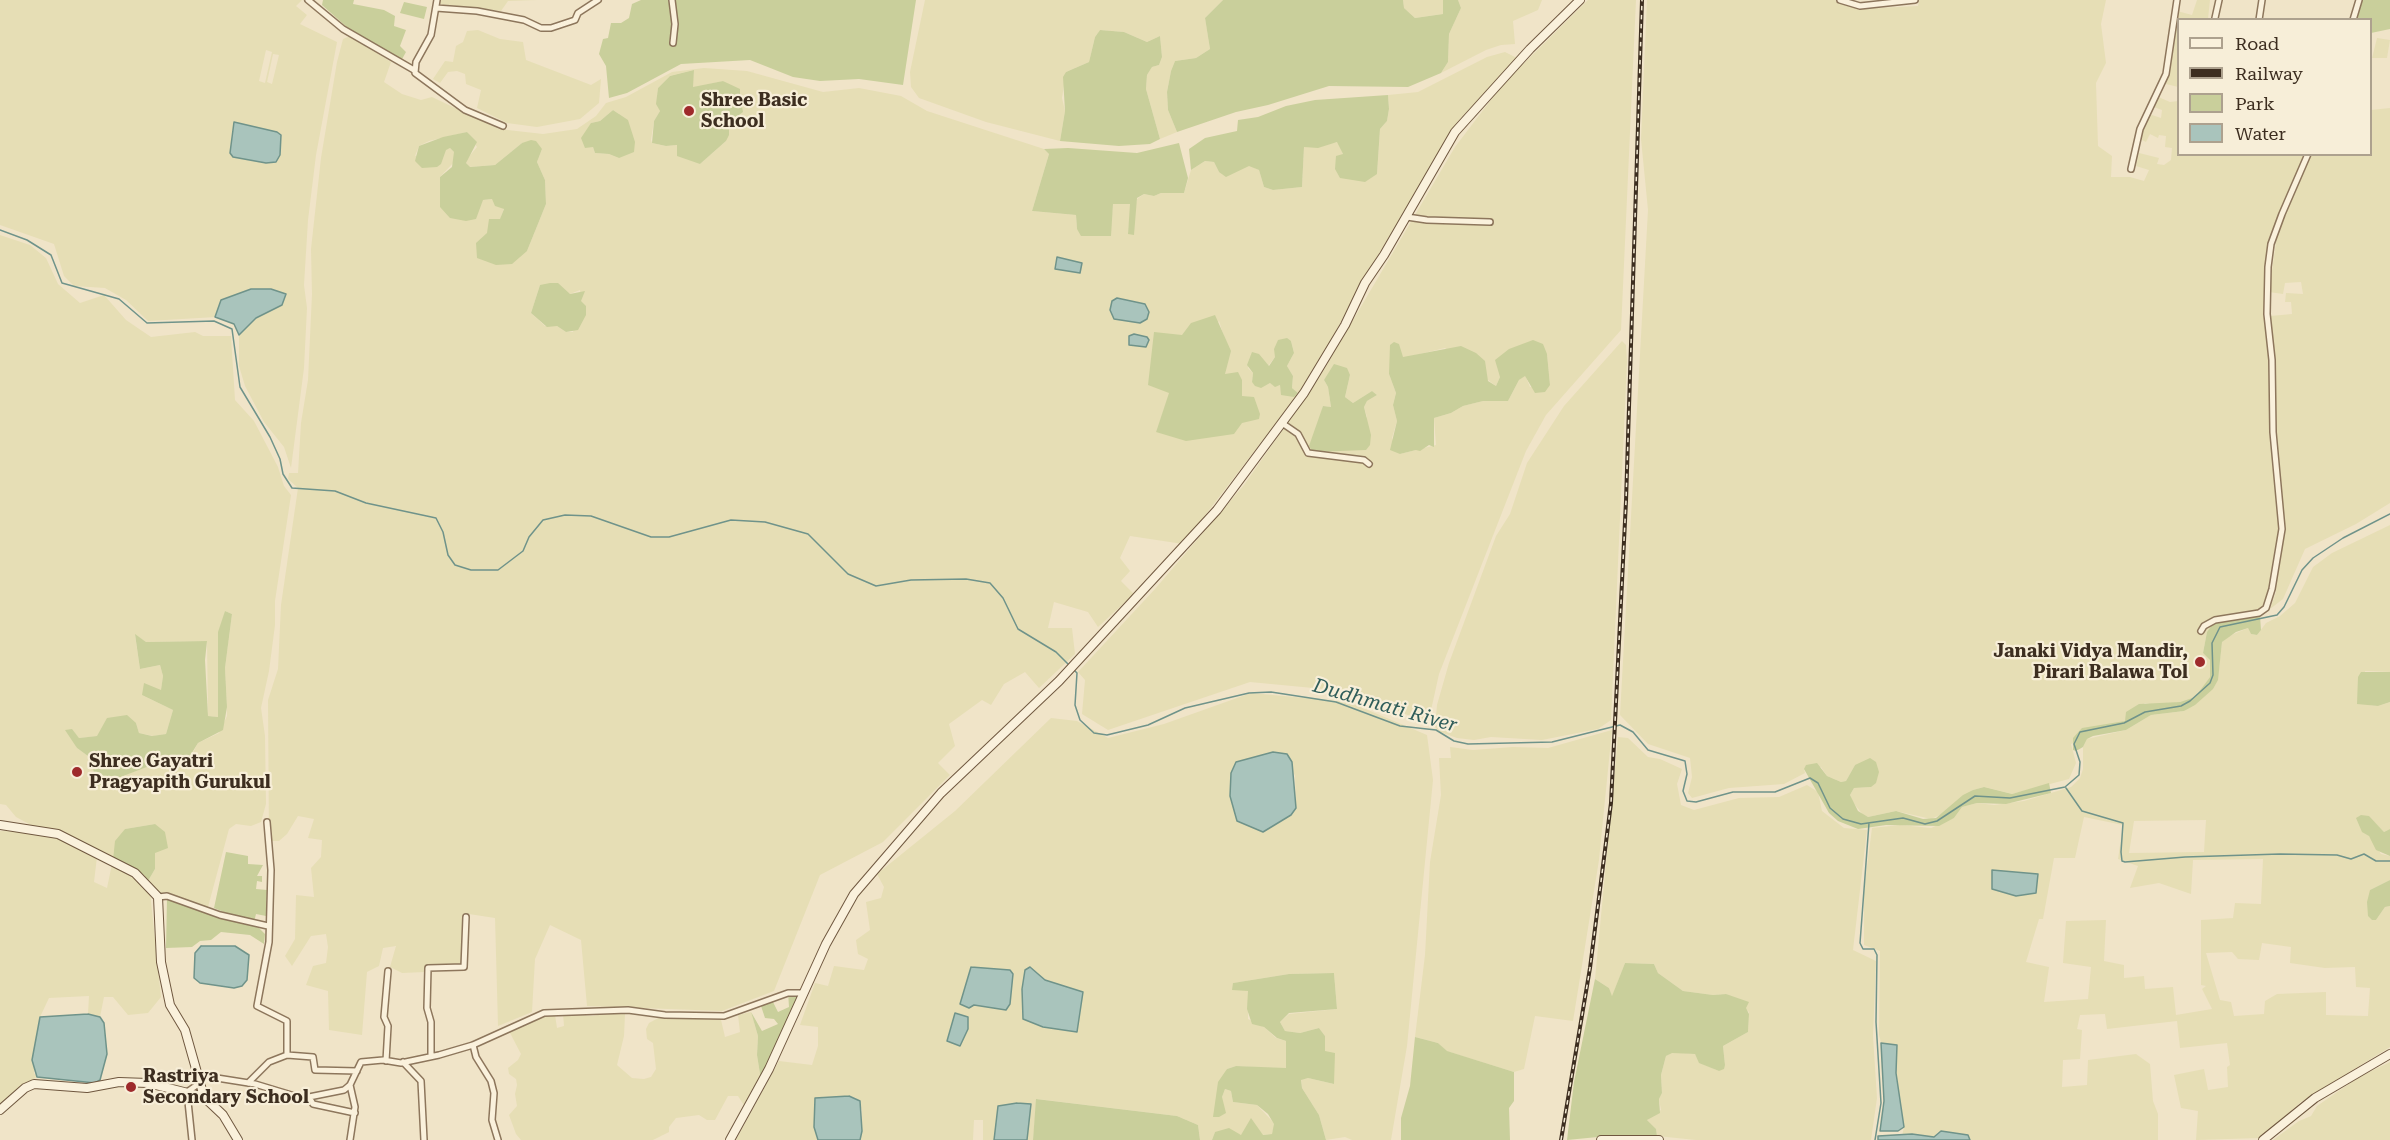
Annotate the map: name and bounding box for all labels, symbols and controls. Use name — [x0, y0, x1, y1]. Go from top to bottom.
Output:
legend — [2177, 18, 2372, 156]
text: Road — [2235, 33, 2279, 54]
text: Railway — [2235, 63, 2303, 84]
place label: Shree Basic School — [701, 90, 807, 132]
text: Park — [2235, 93, 2275, 114]
marker: Shree Basic School — [682, 104, 696, 118]
text: Water — [2235, 123, 2286, 144]
place label: Janaki Vidya Mandir, Pirari Balawa Tol — [1994, 641, 2188, 684]
marker: Janaki Vidya Mandir, Pirari Balawa Tol — [2193, 655, 2207, 669]
water label: Dudhmati River — [1310, 674, 1460, 738]
place label: Shree Gayatri Pragyapith Gurukul — [89, 751, 271, 794]
marker: Shree Gayatri Pragyapith Gurukul — [70, 765, 84, 779]
place label: Rastriya Secondary School — [143, 1066, 309, 1108]
marker: Rastriya Secondary School — [124, 1080, 138, 1094]

